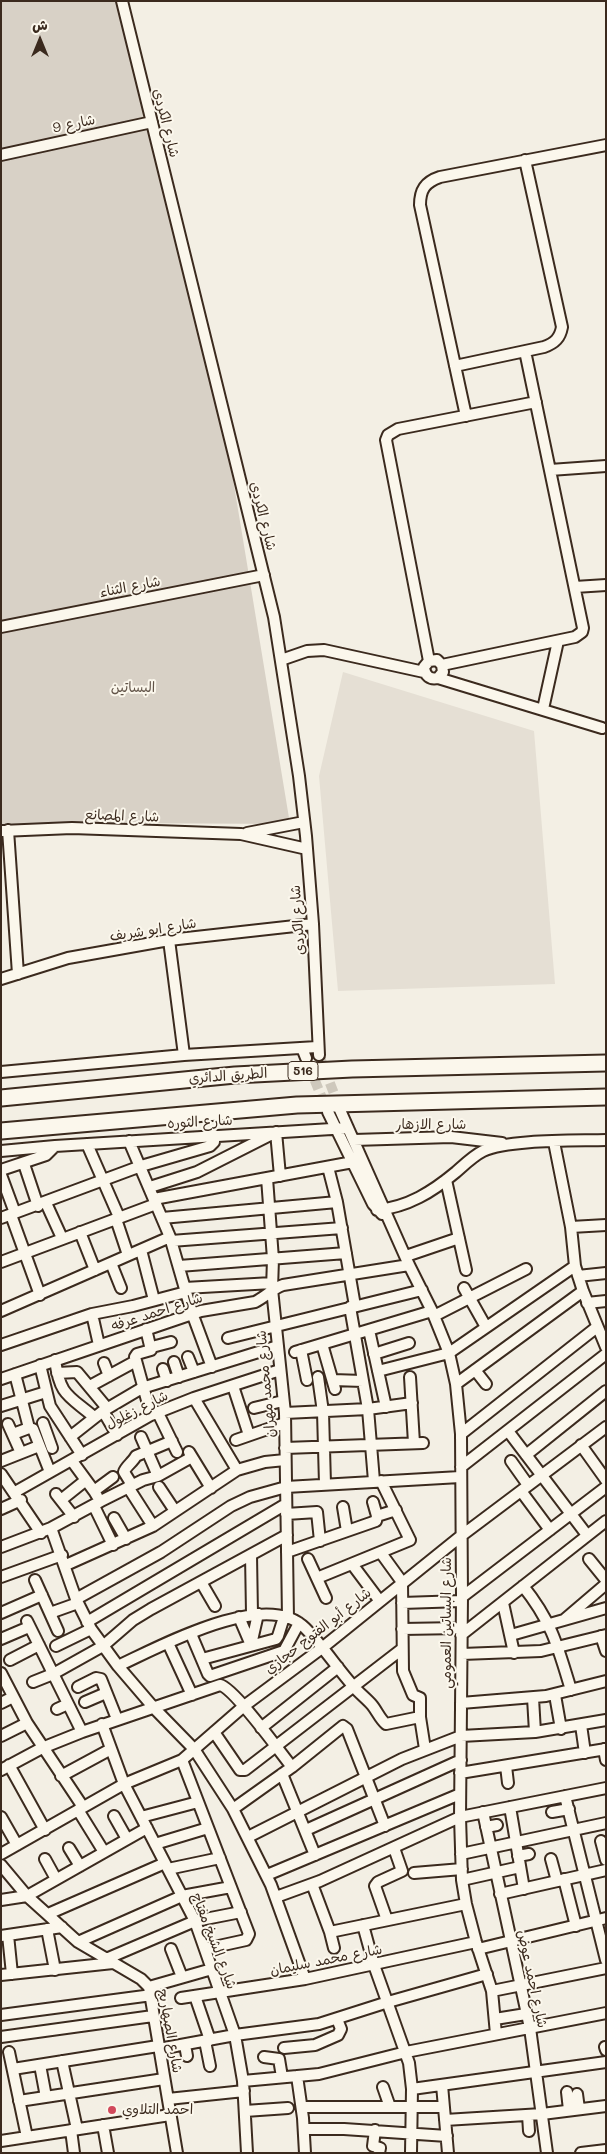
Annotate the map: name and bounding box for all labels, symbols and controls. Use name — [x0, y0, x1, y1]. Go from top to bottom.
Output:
north arrow — [15, 15, 65, 65]
text: ش — [32, 15, 48, 34]
street label: شارع الكردى — [149, 87, 183, 159]
street label: شارع 9 — [51, 111, 97, 137]
street label: شارع الكردى — [246, 480, 280, 552]
street label: شارع الثناء — [98, 573, 162, 601]
park label: البساتين — [111, 680, 155, 696]
street label: شارع المصانع — [84, 806, 160, 826]
street label: شارع الكردى — [287, 884, 309, 956]
street label: شارع ابو شريف — [108, 915, 198, 945]
road number: 516 — [288, 1062, 318, 1080]
street label: الطريق الدائري — [188, 1065, 268, 1087]
street label: شارع الثوره — [167, 1112, 233, 1132]
street label: شارع الازهار — [396, 1117, 466, 1133]
street label: شارع احمد عرفه — [109, 1289, 205, 1335]
street label: شارع محمد مهران — [253, 1330, 279, 1438]
street label: شارع زغلول — [103, 1387, 171, 1433]
street label: شارع البساتين العمومي — [439, 1557, 455, 1689]
street label: شارع أبو الفتوح حجازي — [262, 1584, 374, 1678]
street label: شارع الشيخ مفتاح — [188, 1890, 240, 1992]
street label: شارع احمد عوض — [513, 1928, 551, 2030]
street label: شارع محمد سليمان — [268, 1941, 384, 1979]
street label: شارع الصهاريج — [154, 1988, 186, 2074]
place label: احمد التلاوي — [122, 2102, 193, 2118]
marker: احمد التلاوي — [106, 2104, 118, 2116]

